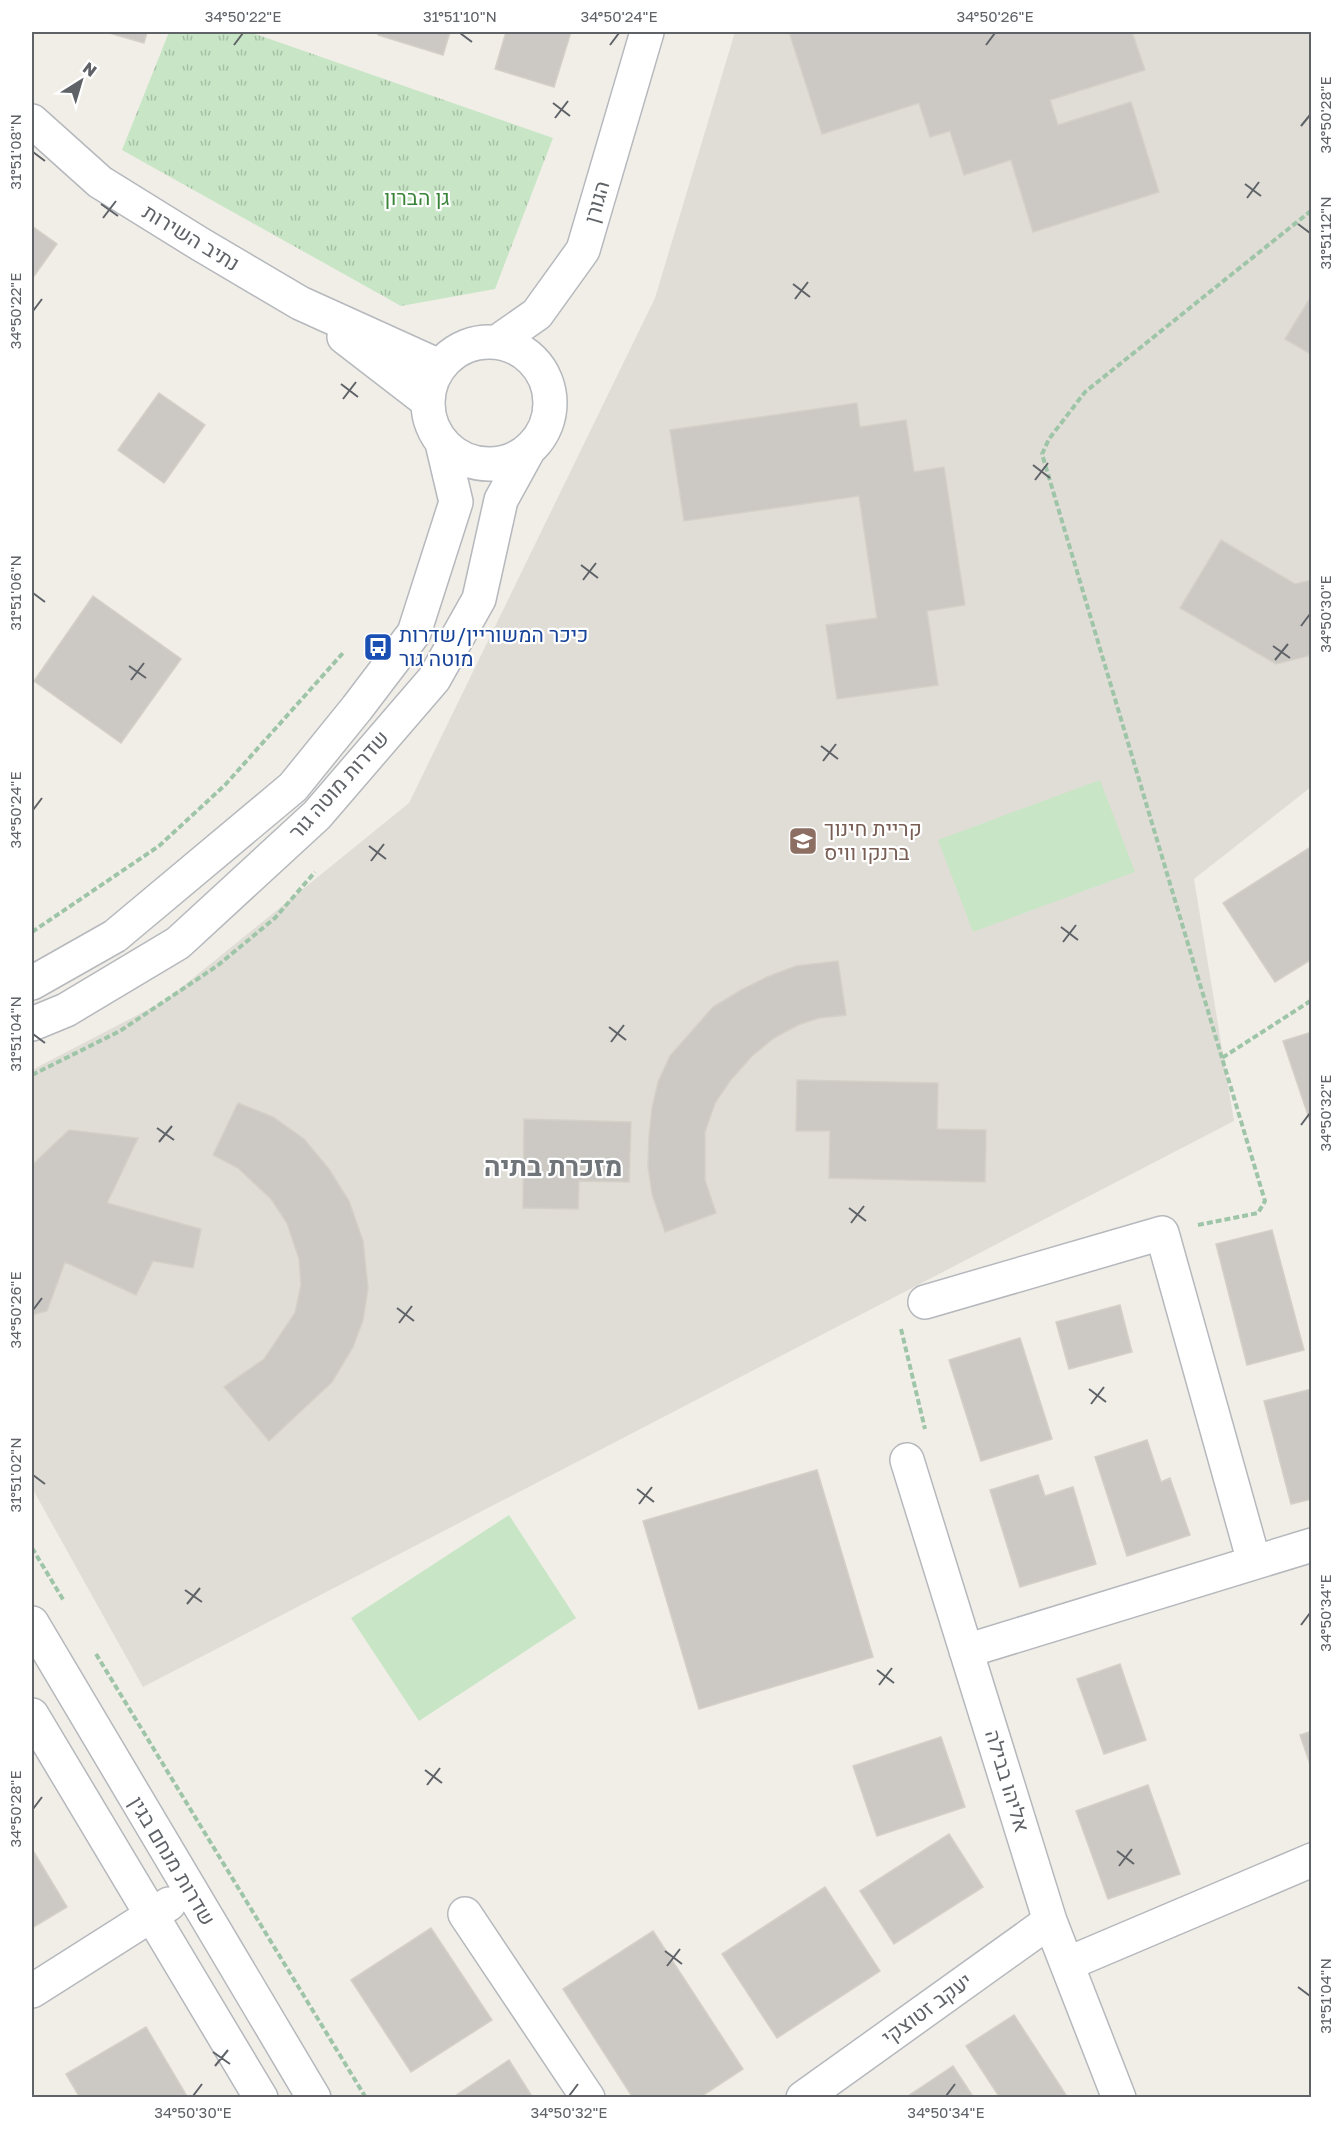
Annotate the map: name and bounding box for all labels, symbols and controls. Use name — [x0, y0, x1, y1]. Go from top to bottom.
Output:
text: 34°50'22"E — [205, 7, 281, 25]
text: 31°51'10"N — [423, 7, 497, 25]
text: 34°50'24"E — [580, 7, 658, 25]
text: 34°50'26"E — [956, 7, 1034, 25]
north arrow — [51, 51, 111, 111]
text: N — [79, 57, 101, 81]
text: 34°50'28"E — [1316, 76, 1334, 154]
text: 31°51'08"N — [6, 114, 24, 190]
street label: הגורן — [578, 177, 614, 226]
park label: גן הברון — [384, 184, 450, 210]
text: 31°51'12"N — [1316, 196, 1334, 270]
street label: נתיב השירות — [138, 198, 245, 276]
text: 34°50'22"E — [6, 273, 24, 349]
text: 31°51'06"N — [6, 555, 24, 631]
text: 34°50'30"E — [1316, 575, 1334, 653]
place label: כיכר המשוריין/שדרות מוטה גור — [399, 621, 588, 671]
bus stop icon: כיכר המשוריין/שדרות מוטה גור — [362, 631, 394, 663]
street label: שדרות מוטה גור — [283, 725, 394, 844]
text: 34°50'24"E — [6, 771, 24, 849]
place label: קריית חינוך ברנקו וויס — [824, 815, 922, 865]
school or university icon: קריית חינוך ברנקו וויס — [787, 825, 819, 857]
text: 31°51'04"N — [6, 996, 24, 1072]
text: 34°50'32"E — [1316, 1075, 1334, 1151]
district label: מזכרת בתיה — [484, 1150, 622, 1182]
text: 34°50'26"E — [6, 1271, 24, 1349]
text: 31°51'02"N — [6, 1437, 24, 1513]
text: 34°50'34"E — [1316, 1574, 1334, 1652]
street label: אליהו בבילה — [980, 1726, 1036, 1835]
text: 34°50'28"E — [6, 1770, 24, 1848]
street label: שדרות מנחם בגין — [124, 1791, 222, 1930]
text: 31°51'04"N — [1316, 1958, 1334, 2034]
street label: יעקב זטוצקי — [876, 1967, 977, 2050]
text: 34°50'30"E — [154, 2103, 232, 2121]
text: 34°50'32"E — [531, 2103, 607, 2121]
text: 34°50'34"E — [907, 2103, 985, 2121]

